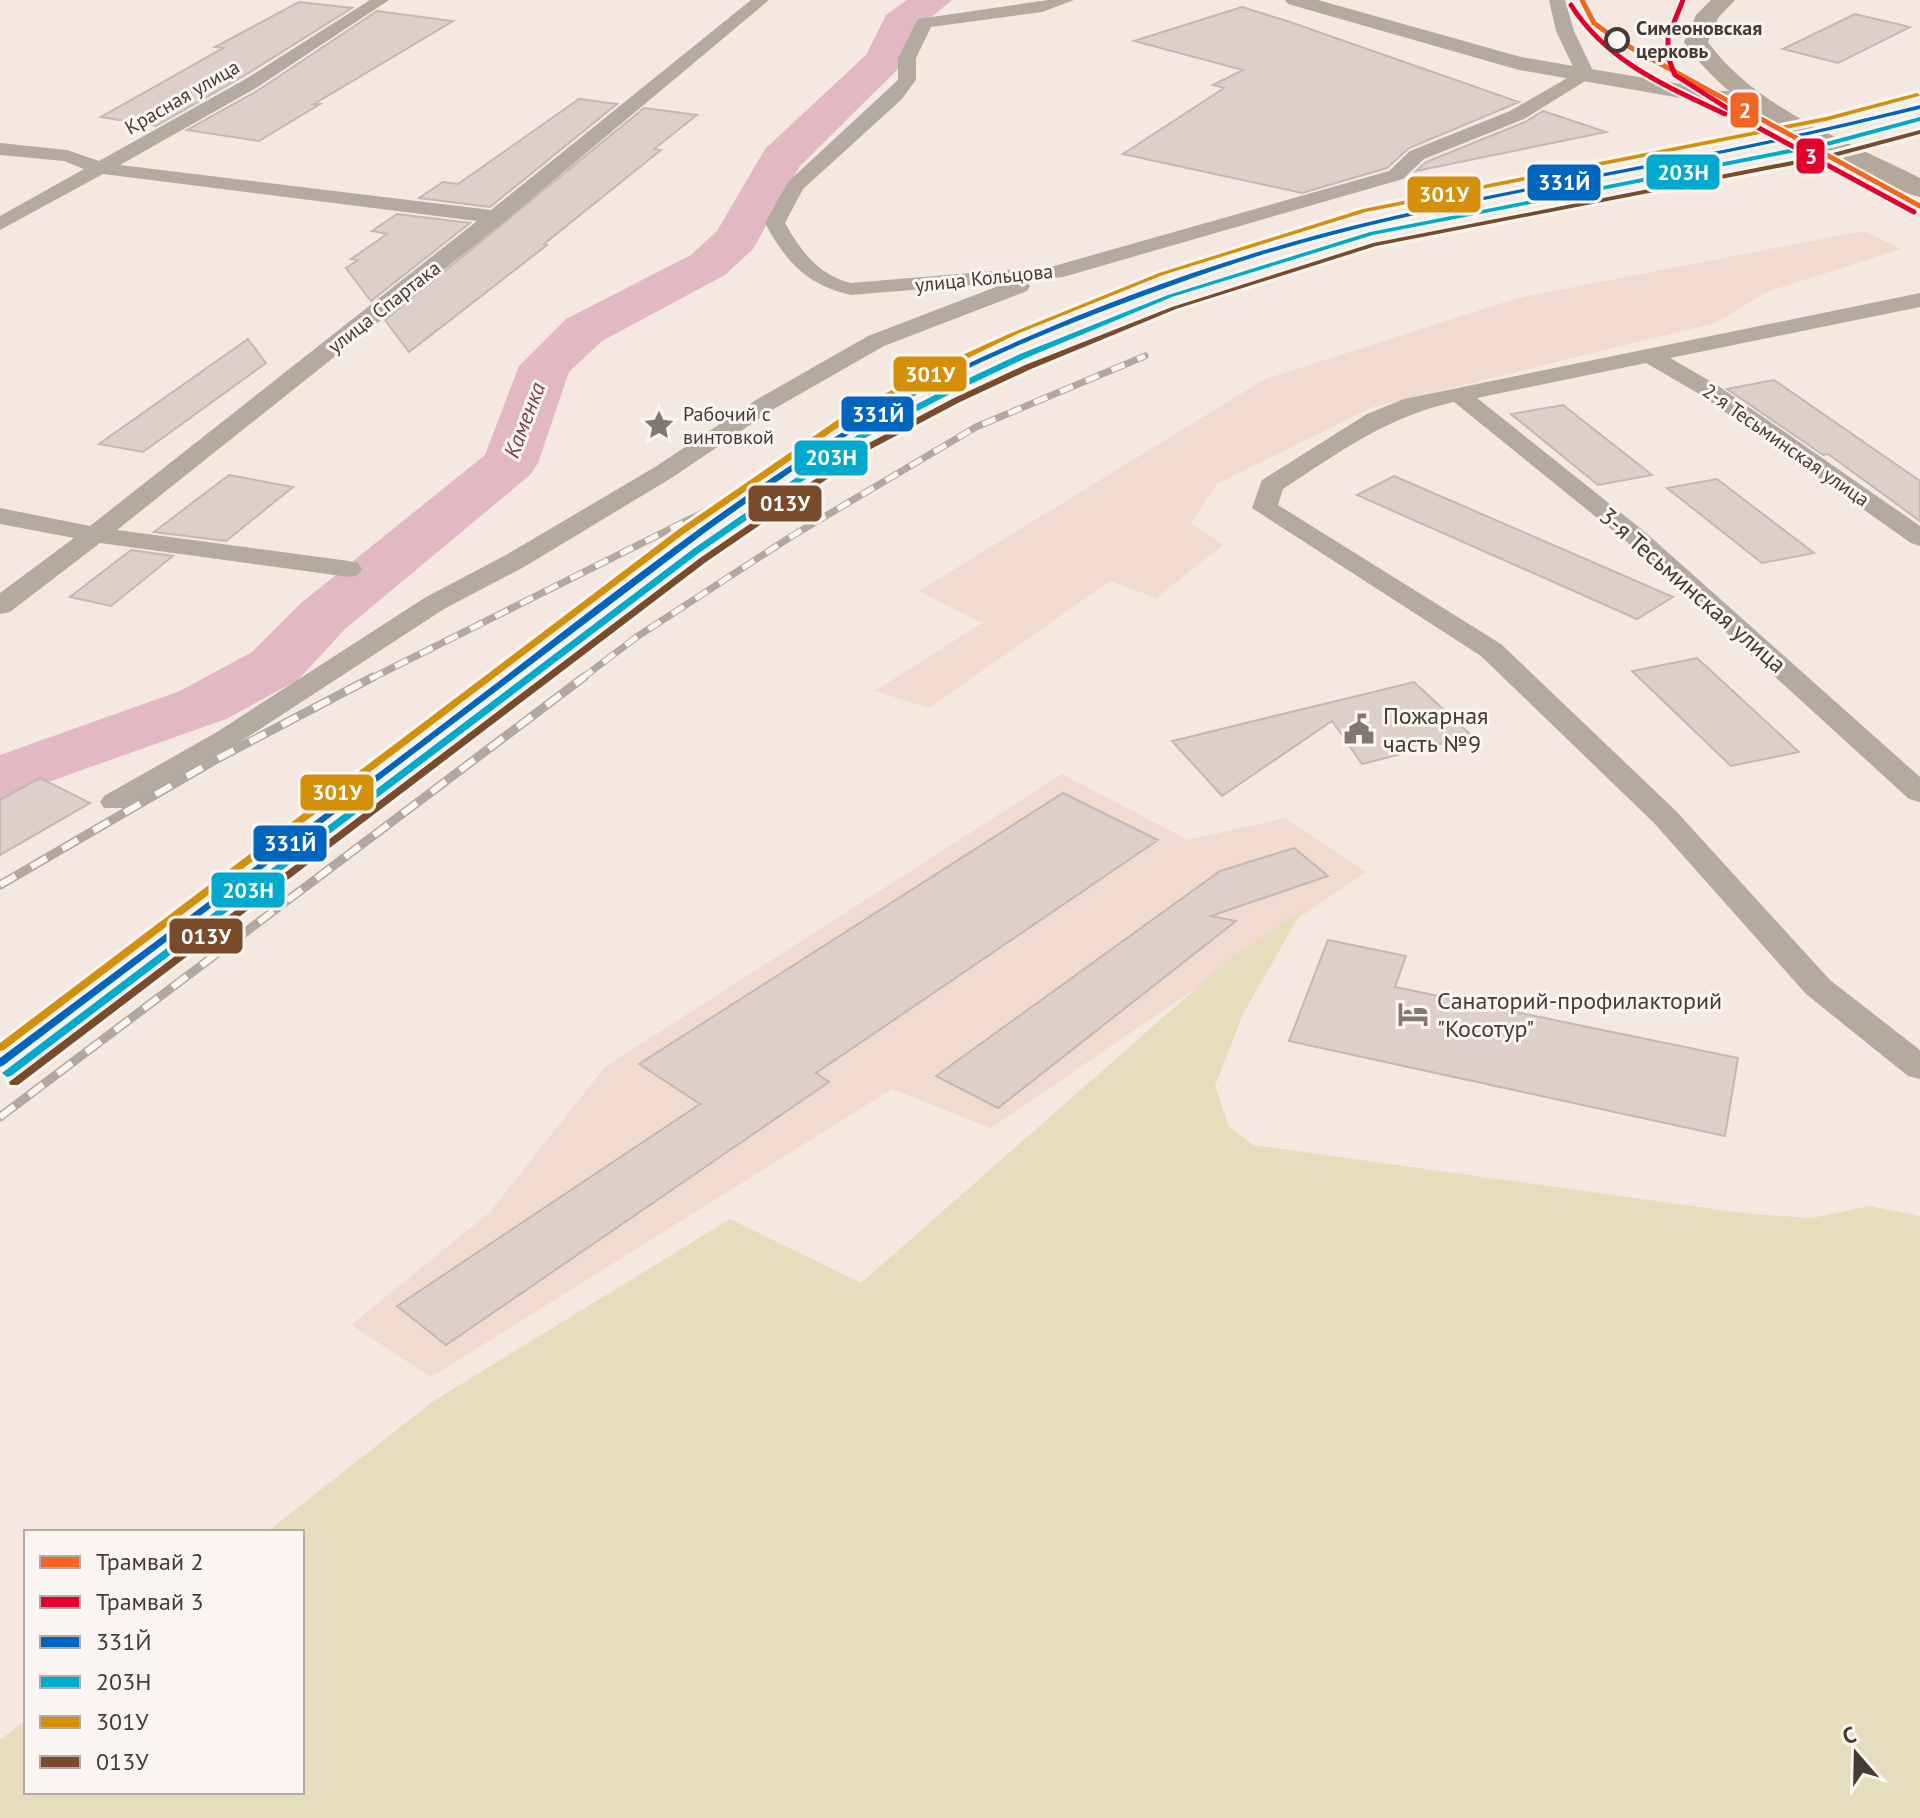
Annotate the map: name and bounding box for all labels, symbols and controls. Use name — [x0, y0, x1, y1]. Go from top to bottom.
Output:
place label: Симеоновская церковь — [1636, 15, 1762, 64]
marker: Симеоновская церковь — [1605, 28, 1629, 52]
street label: Красная улица — [120, 54, 244, 140]
line badge: 2 — [1729, 91, 1760, 129]
text: 2 — [1739, 96, 1751, 124]
line badge: 3 — [1795, 137, 1826, 175]
text: 3 — [1805, 142, 1817, 170]
line badge: 203Н — [1645, 153, 1721, 191]
text: 203Н — [1657, 158, 1709, 186]
line badge: 331Й — [1526, 163, 1602, 202]
text: 331Й — [1538, 168, 1590, 196]
line badge: 301У — [1406, 175, 1482, 214]
text: 301У — [1419, 180, 1469, 208]
street label: улица Спартака — [322, 255, 446, 359]
street label: улица Кольцова — [914, 258, 1054, 298]
line badge: 301У — [892, 355, 968, 393]
text: 301У — [905, 360, 955, 388]
water label: Каменка — [497, 378, 551, 462]
street label: 2-я Тесьминская улица — [1697, 378, 1875, 512]
line badge: 331Й — [840, 395, 915, 433]
text: 331Й — [852, 400, 904, 428]
place label: Рабочий с винтовкой — [683, 401, 774, 450]
place icon: Рабочий с винтовкой — [642, 408, 676, 442]
line badge: 203Н — [793, 439, 869, 477]
text: 203Н — [805, 443, 857, 471]
line badge: 013У — [747, 484, 823, 523]
text: 013У — [760, 489, 810, 517]
street label: 3-я Тесьминская улица — [1593, 500, 1793, 680]
place label: Пожарная часть №9 — [1383, 700, 1489, 759]
public building icon: Пожарная часть №9 — [1342, 712, 1376, 746]
line badge: 301У — [299, 773, 375, 812]
text: 301У — [312, 778, 362, 806]
line badge: 331Й — [252, 824, 328, 863]
text: 331Й — [264, 829, 316, 857]
line badge: 203Н — [210, 871, 286, 909]
text: 203Н — [222, 876, 274, 904]
line badge: 013У — [168, 917, 244, 955]
text: 013У — [181, 922, 231, 950]
place label: Санаторий-профилакторий "Косотур" — [1437, 985, 1722, 1044]
hotel icon: Санаторий-профилакторий "Косотур" — [1396, 997, 1430, 1031]
legend — [24, 1530, 304, 1794]
text: Трамвай 2 — [96, 1546, 204, 1577]
text: Трамвай 3 — [96, 1586, 204, 1617]
text: 331Й — [96, 1626, 152, 1657]
text: 203Н — [96, 1666, 151, 1697]
text: 301У — [96, 1706, 149, 1737]
north arrow — [1816, 1714, 1896, 1794]
text: С — [1839, 1720, 1860, 1750]
text: 013У — [96, 1746, 149, 1777]

